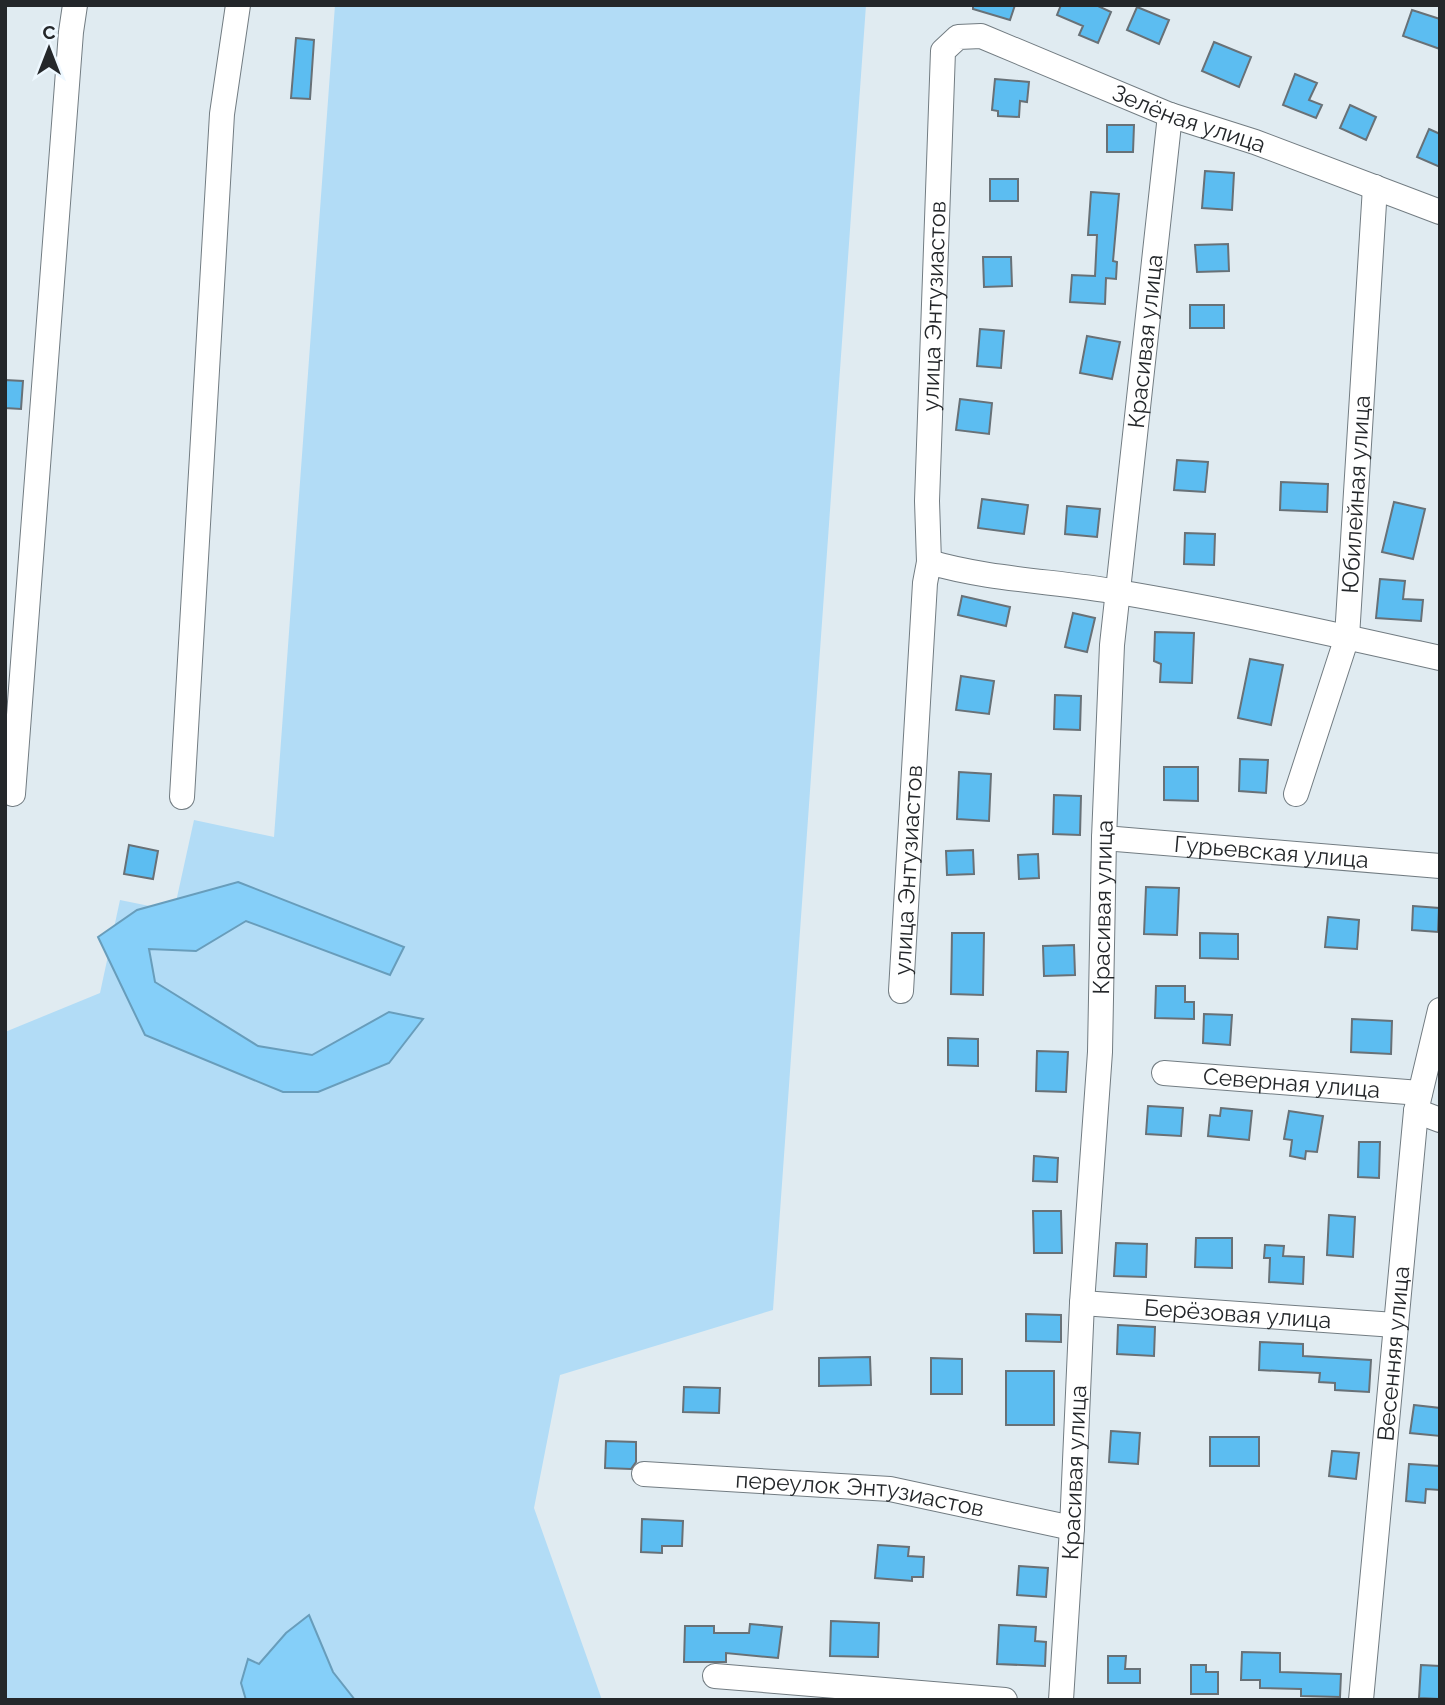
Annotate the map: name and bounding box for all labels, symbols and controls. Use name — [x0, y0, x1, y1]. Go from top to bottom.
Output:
north arrow — [14, 14, 84, 84]
text: С — [42, 21, 56, 43]
street label: Зелёная улица — [1109, 78, 1270, 158]
street label: улица Энтузиастов — [916, 200, 951, 412]
street label: Красивая улица — [1122, 253, 1168, 430]
street label: Юбилейная улица — [1336, 394, 1375, 594]
street label: улица Энтузиастов — [888, 764, 927, 976]
street label: Красивая улица — [1087, 819, 1118, 995]
street label: Гурьевская улица — [1173, 830, 1370, 873]
street label: Северная улица — [1202, 1062, 1381, 1103]
street label: Весенняя улица — [1371, 1265, 1414, 1442]
street label: Берёзовая улица — [1143, 1293, 1332, 1333]
street label: Красивая улица — [1056, 1384, 1091, 1561]
street label: переулок Энтузиастов — [735, 1466, 987, 1522]

